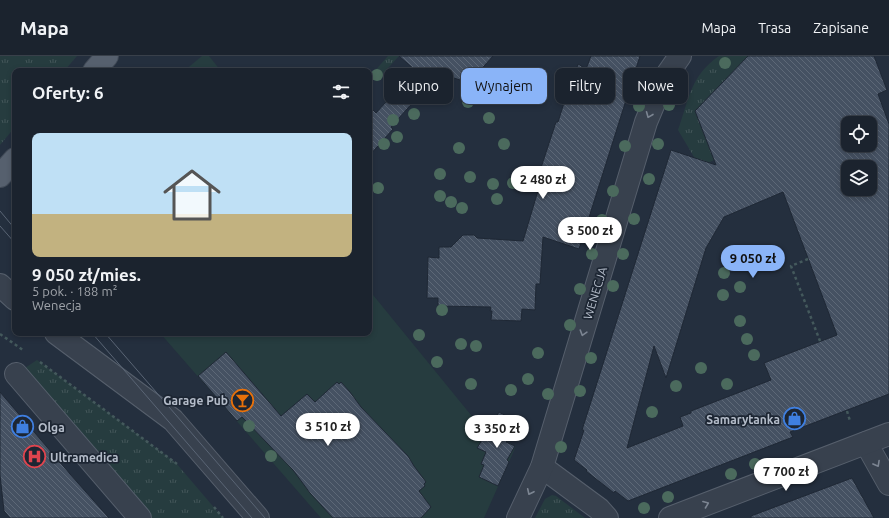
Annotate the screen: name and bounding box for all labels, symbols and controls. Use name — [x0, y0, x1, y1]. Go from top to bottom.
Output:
text: Mapa — [20, 17, 69, 39]
text: Mapa — [701, 20, 736, 36]
text: Trasa — [758, 20, 791, 36]
text: Zapisane — [813, 20, 869, 36]
chip: Kupno — [384, 68, 453, 104]
chip: Wynajem — [461, 68, 547, 104]
chip: Filtry — [555, 68, 615, 104]
chip: Nowe — [623, 68, 688, 104]
icon: filters — [330, 81, 352, 103]
text: Oferty: 6 — [32, 83, 104, 102]
one-way arrow — [646, 110, 654, 118]
map controls — [841, 116, 877, 196]
button: locate — [841, 116, 877, 152]
icon: home — [156, 159, 228, 231]
button: layers — [841, 160, 877, 196]
pin: 2 480 zł — [502, 166, 584, 200]
text: 2 480 zł — [520, 172, 566, 186]
pin: 3 500 zł — [549, 217, 631, 251]
text: 3 500 zł — [567, 223, 613, 237]
pin: 9 050 zł — [712, 245, 794, 279]
text: 9 050 zł — [730, 251, 776, 265]
text: 9 050 zł/mies. — [32, 265, 141, 284]
street label: WENECJA — [581, 265, 609, 321]
text: 5 pok. · 188 m² — [32, 284, 117, 298]
text: Wenecja — [32, 298, 82, 312]
one-way arrow — [579, 329, 588, 336]
bar icon: Garage Pub — [230, 387, 256, 413]
place label: Garage Pub — [163, 394, 228, 407]
shop icon: Samarytanka — [782, 406, 808, 432]
pin: 3 510 zł — [287, 413, 369, 447]
place label: Samarytanka — [706, 413, 780, 426]
shop icon: Olga — [10, 414, 36, 440]
pin: 3 350 zł — [456, 415, 538, 449]
text: 3 510 zł — [305, 419, 351, 433]
place label: Olga — [38, 421, 65, 434]
text: 3 350 zł — [474, 421, 520, 435]
hospital icon: Ultramedica — [22, 444, 48, 470]
place label: Ultramedica — [50, 451, 119, 464]
pin: 7 700 zł — [745, 458, 827, 492]
one-way arrow — [873, 460, 880, 467]
text: 7 700 zł — [763, 464, 809, 478]
one-way arrow — [527, 488, 535, 496]
one-way arrow — [703, 501, 710, 509]

